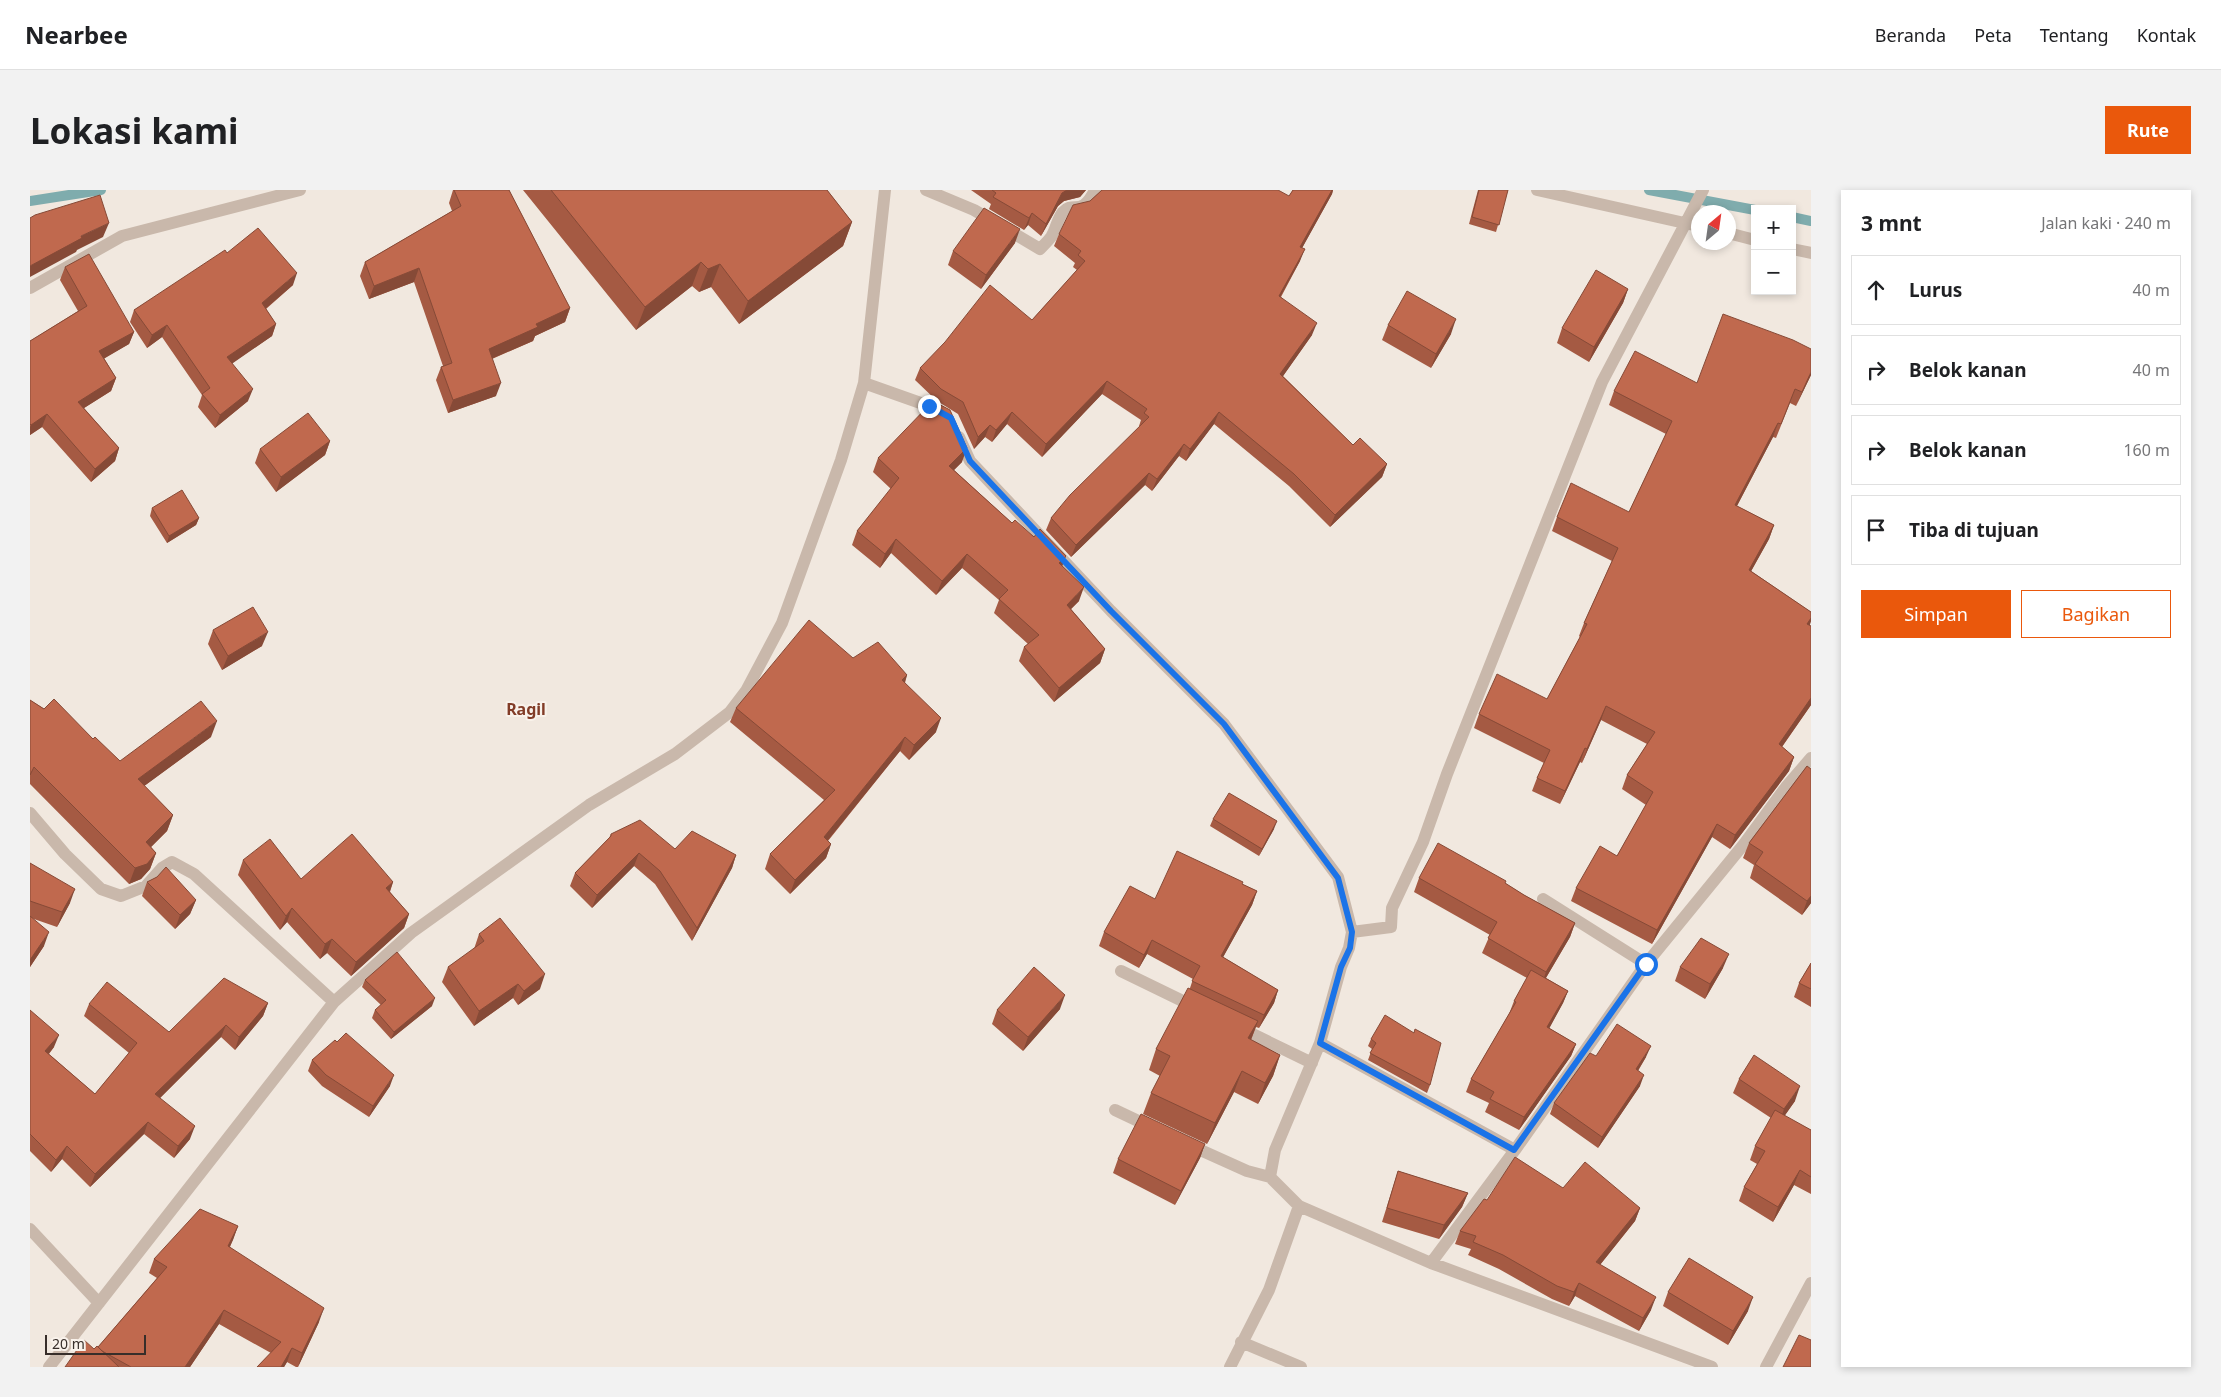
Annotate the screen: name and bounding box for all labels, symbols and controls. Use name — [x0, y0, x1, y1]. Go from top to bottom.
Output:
text: Nearbee — [25, 18, 128, 51]
text: Beranda — [1875, 23, 1946, 47]
text: Peta — [1974, 23, 2012, 47]
text: Tentang — [2040, 23, 2109, 47]
text: Kontak — [2137, 23, 2196, 47]
button: Rute — [2105, 106, 2191, 154]
text: Lokasi kami — [30, 107, 239, 154]
north arrow — [1691, 205, 1736, 250]
map controls — [1751, 205, 1796, 295]
button: + — [1751, 205, 1796, 250]
text: 3 mnt — [1861, 209, 1922, 237]
text: Jalan kaki · 240 m — [2041, 212, 2171, 234]
button: − — [1751, 250, 1796, 295]
icon: ahead — [1862, 276, 1890, 304]
text: Lurus — [1909, 277, 1962, 303]
text: 40 m — [2133, 279, 2170, 301]
icon: right — [1862, 356, 1890, 384]
text: Belok kanan — [1909, 357, 2026, 383]
text: 40 m — [2133, 359, 2170, 381]
route end — [918, 395, 941, 418]
icon: right — [1862, 436, 1890, 464]
text: Belok kanan — [1909, 437, 2026, 463]
text: 160 m — [2123, 439, 2170, 461]
icon: arrive — [1862, 516, 1890, 544]
text: Tiba di tujuan — [1909, 517, 2039, 543]
button: Simpan — [1861, 590, 2011, 638]
button: Bagikan — [2021, 590, 2171, 638]
district label: Ragil — [506, 698, 546, 720]
route start — [1635, 953, 1658, 976]
scale bar — [45, 1332, 146, 1355]
text: 20 m — [52, 1334, 85, 1353]

